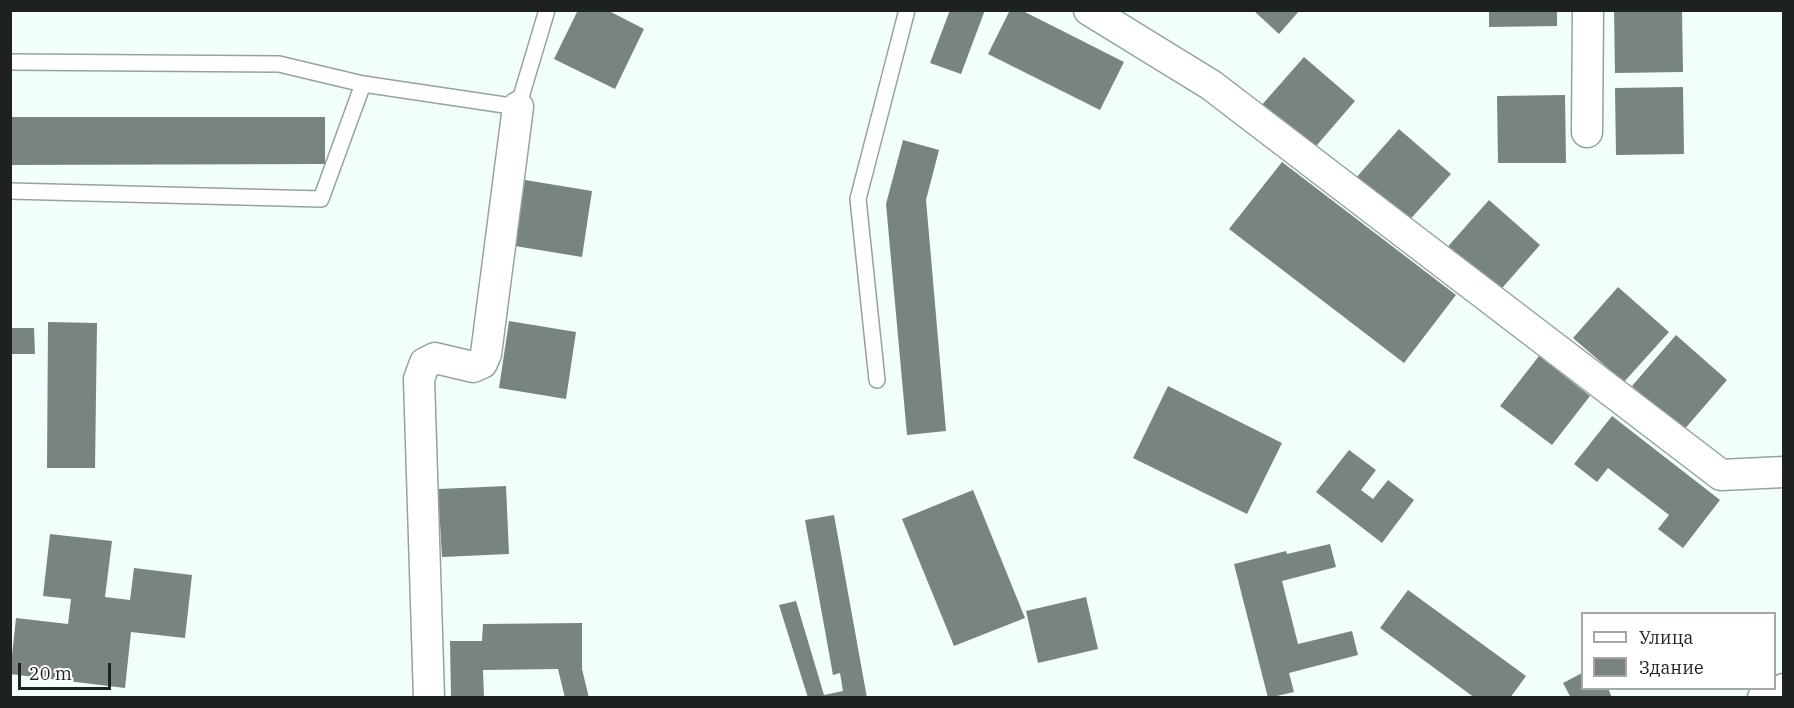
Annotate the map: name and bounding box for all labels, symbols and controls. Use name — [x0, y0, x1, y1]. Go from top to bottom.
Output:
legend — [1581, 612, 1776, 690]
text: Улица — [1639, 626, 1693, 649]
scale bar — [21, 651, 114, 689]
text: Здание — [1639, 656, 1704, 679]
text: 20 m — [29, 662, 72, 685]

